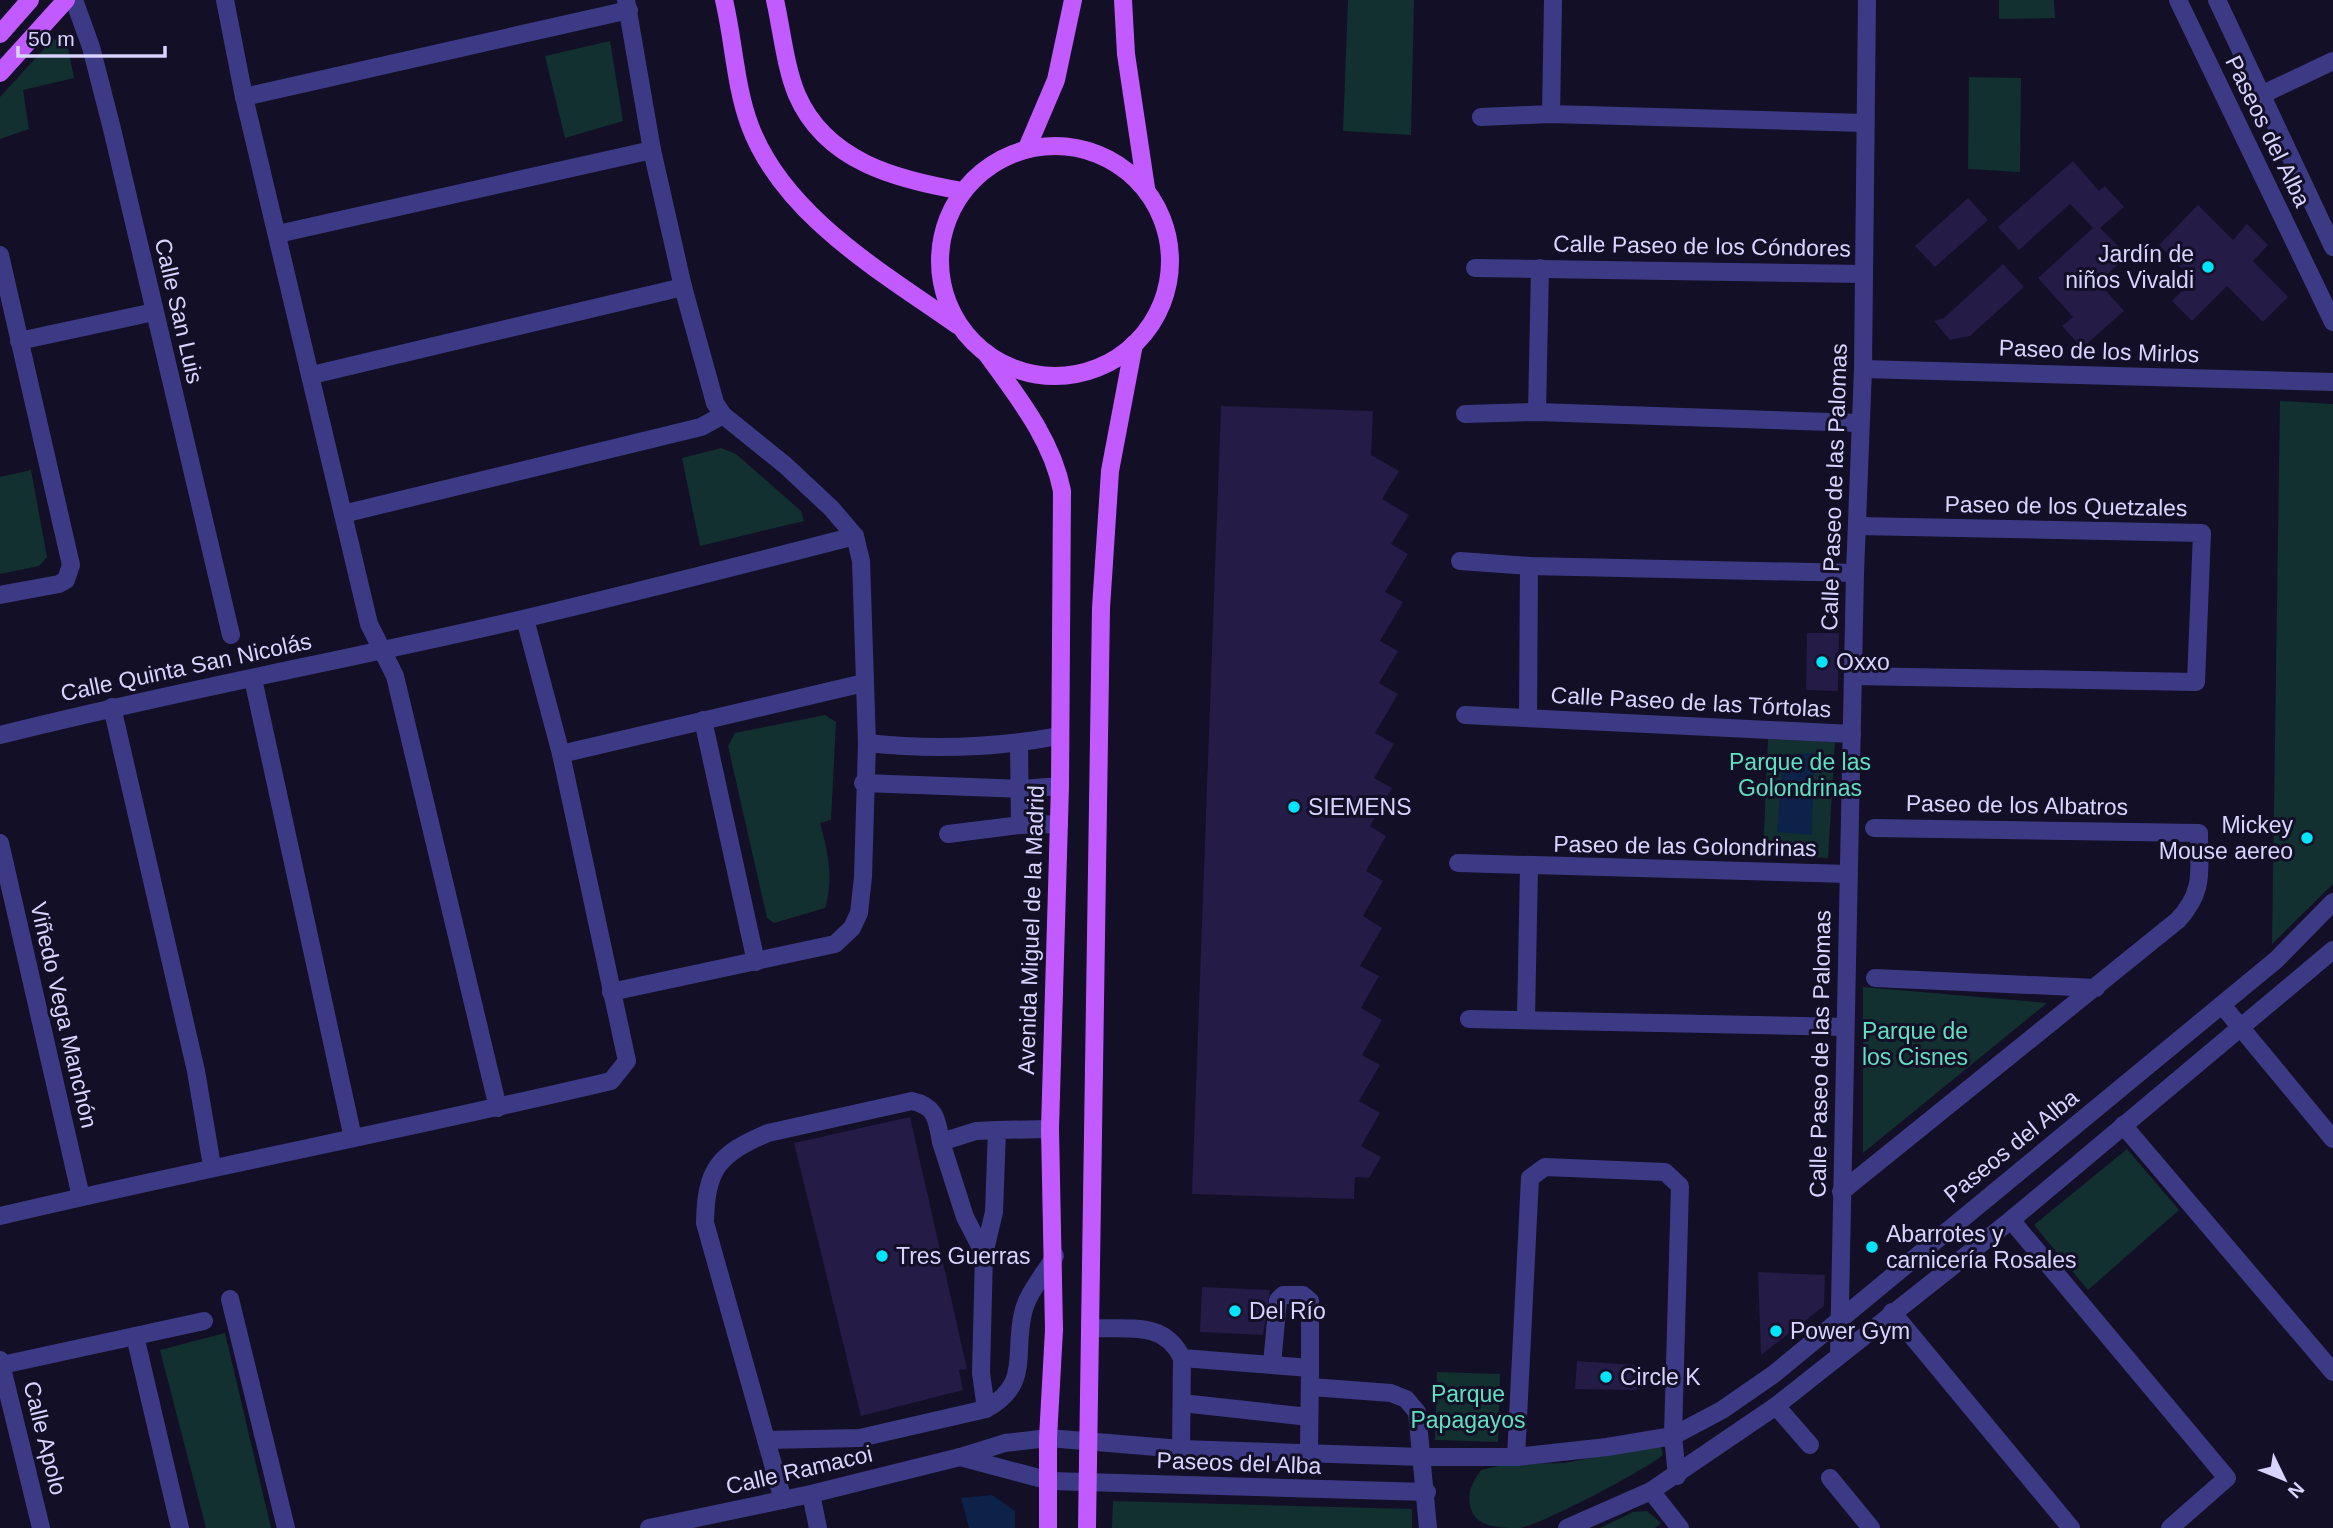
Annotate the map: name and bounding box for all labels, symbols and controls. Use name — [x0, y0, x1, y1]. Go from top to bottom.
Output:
scale bar — [18, 14, 164, 58]
text: 50 m — [28, 27, 75, 50]
street label: Paseos del Alba — [2220, 51, 2316, 211]
street label: Calle Paseo de los Cóndores — [1553, 230, 1851, 262]
street label: Calle San Luis — [150, 236, 208, 386]
place label: Jardín de niños Vivaldi — [2065, 241, 2194, 293]
marker: Jardín de niños Vivaldi — [2200, 259, 2216, 275]
street label: Paseo de los Mirlos — [1998, 335, 2200, 367]
street label: Calle Paseo de las Palomas — [1816, 343, 1852, 631]
street label: Paseo de los Quetzales — [1944, 491, 2188, 521]
street label: Calle Quinta San Nicolás — [58, 628, 314, 706]
place label: Oxxo — [1836, 649, 1890, 675]
marker: Oxxo — [1814, 654, 1830, 670]
street label: Calle Paseo de las Tórtolas — [1550, 682, 1832, 722]
park label: Parque de las Golondrinas — [1729, 749, 1871, 801]
street label: Avenida Miguel de la Madrid — [1013, 785, 1049, 1075]
street label: Paseo de los Albatros — [1906, 790, 2128, 820]
place label: SIEMENS — [1308, 794, 1412, 820]
marker: SIEMENS — [1286, 799, 1302, 815]
place label: Mickey Mouse aereo — [2159, 812, 2293, 864]
marker: Mickey Mouse aereo — [2299, 830, 2315, 846]
street label: Paseo de las Golondrinas — [1553, 831, 1817, 861]
street label: Viñedo Vega Manchón — [25, 900, 103, 1130]
street label: Calle Paseo de las Palomas — [1804, 910, 1836, 1198]
park label: Parque de los Cisnes — [1862, 1018, 1968, 1070]
street label: Paseos del Alba — [1939, 1084, 2083, 1208]
place label: Abarrotes y carnicería Rosales — [1886, 1221, 2076, 1273]
marker: Abarrotes y carnicería Rosales — [1864, 1239, 1880, 1255]
place label: Tres Guerras — [896, 1243, 1031, 1269]
marker: Tres Guerras — [874, 1248, 890, 1264]
place label: Del Río — [1249, 1298, 1326, 1324]
marker: Del Río — [1227, 1303, 1243, 1319]
place label: Power Gym — [1790, 1318, 1910, 1344]
marker: Power Gym — [1768, 1323, 1784, 1339]
place label: Circle K — [1620, 1364, 1701, 1390]
marker: Circle K — [1598, 1369, 1614, 1385]
street label: Calle Apolo — [18, 1378, 72, 1498]
park label: Parque Papagayos — [1410, 1381, 1526, 1433]
street label: Calle Ramacoi — [723, 1441, 875, 1499]
north arrow — [2249, 1444, 2319, 1514]
street label: Paseos del Alba — [1156, 1447, 1322, 1479]
text: N — [2284, 1478, 2308, 1502]

